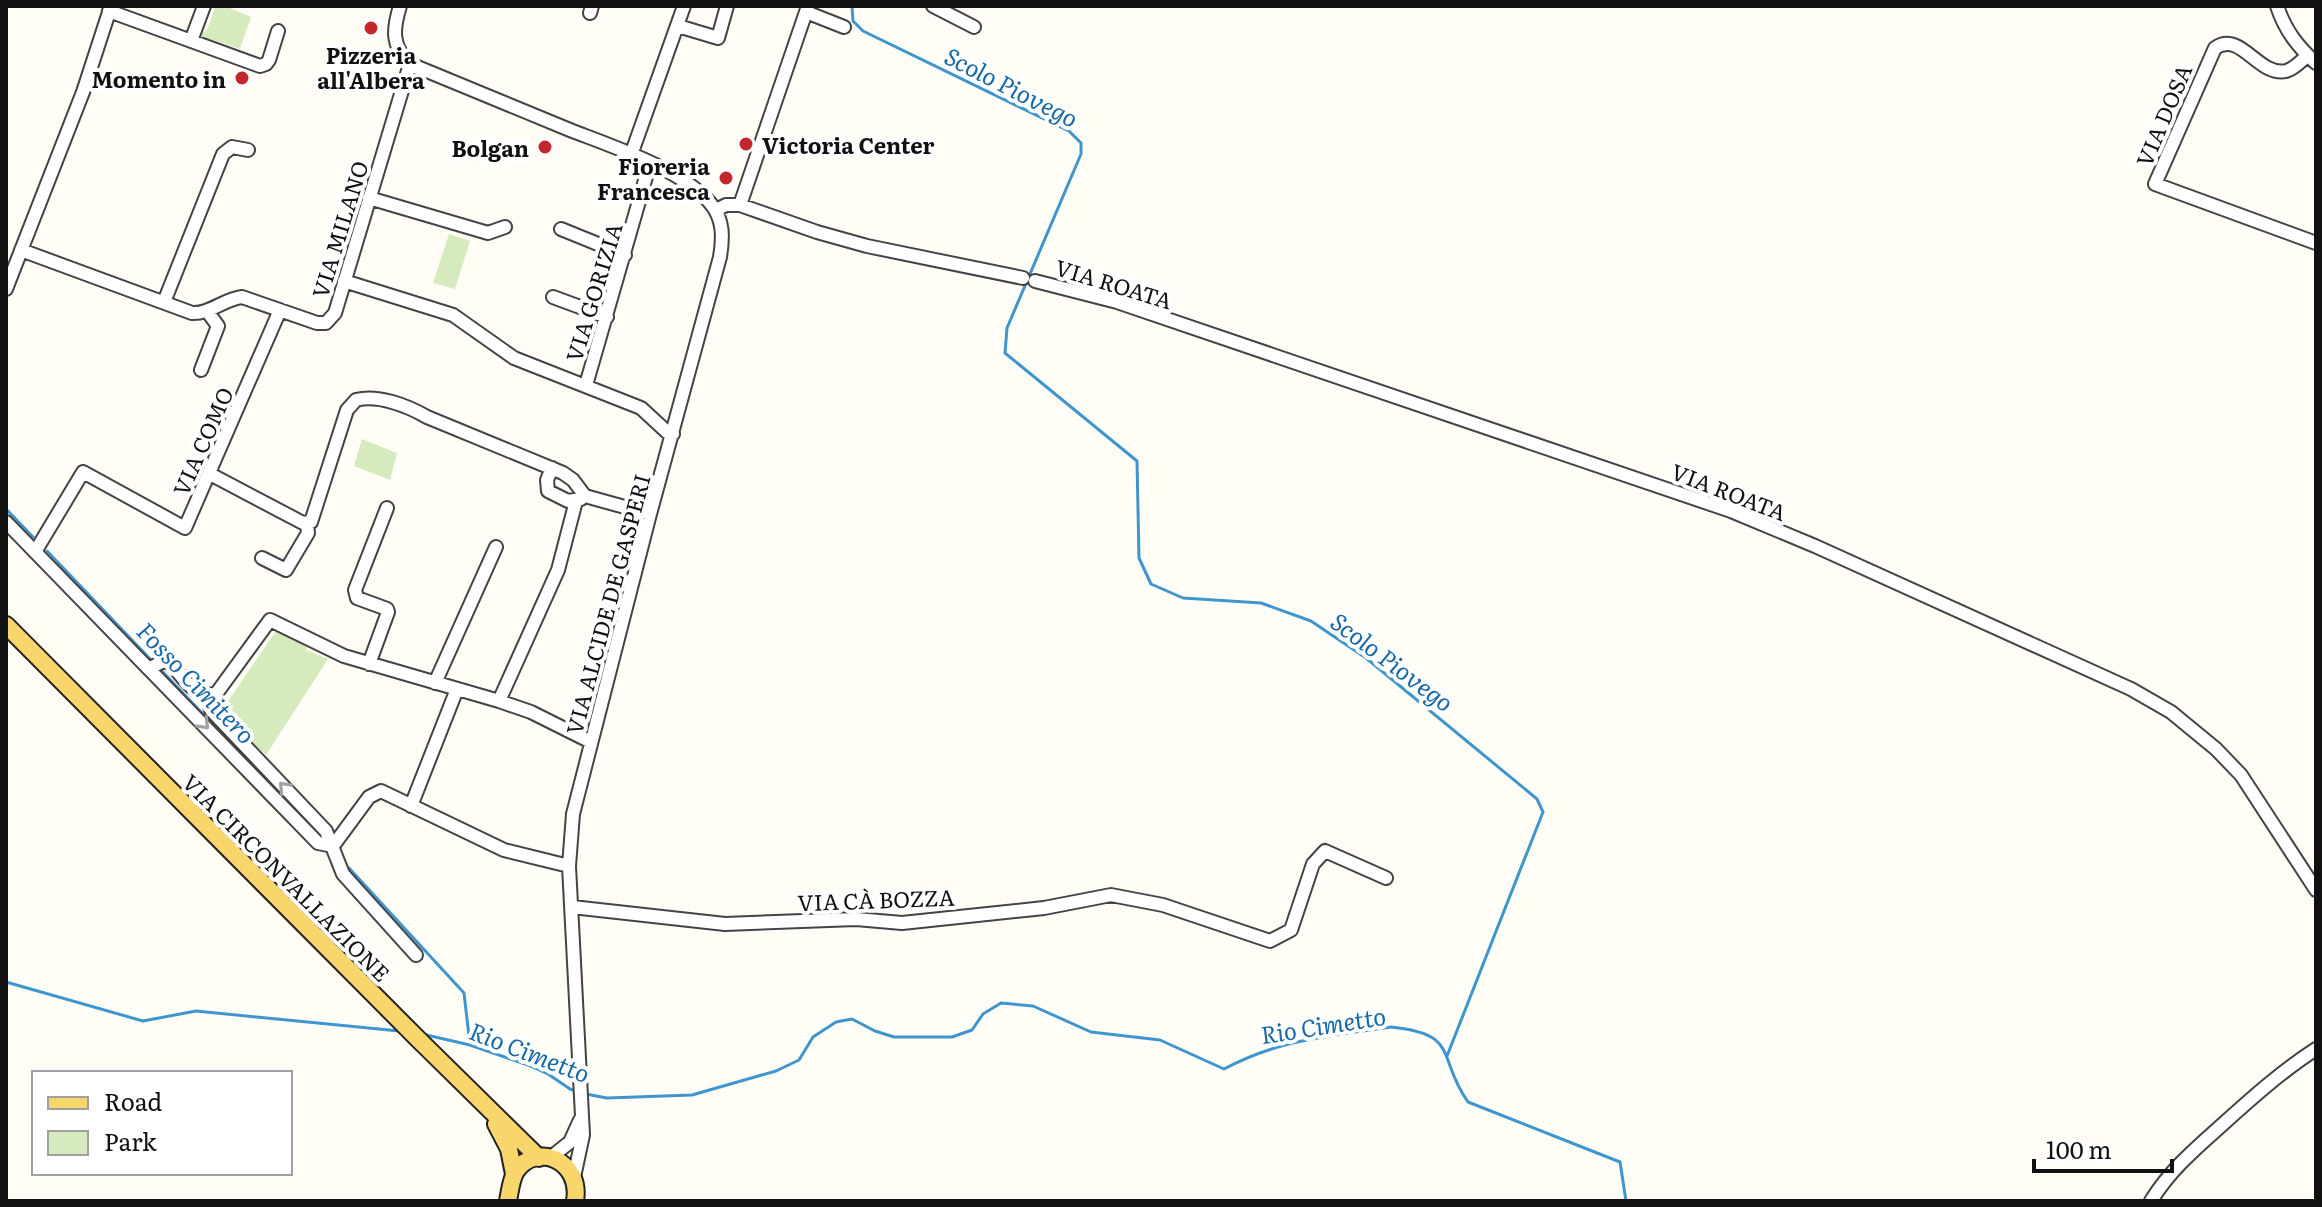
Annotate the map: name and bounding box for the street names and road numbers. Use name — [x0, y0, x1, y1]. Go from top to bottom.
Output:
street label: VIA DOSA — [2127, 59, 2199, 171]
street label: VIA MILANO — [302, 156, 376, 302]
street label: VIA GORIZIA — [556, 218, 630, 366]
street label: VIA ROATA — [1051, 250, 1177, 316]
street label: VIA COMO — [163, 381, 241, 501]
street label: VIA ROATA — [1667, 454, 1791, 528]
street label: VIA ALCIDE DE GASPERI — [556, 470, 658, 738]
street label: VIA CIRCONVALLAZIONE — [176, 766, 398, 988]
street label: VIA CÀ BOZZA — [797, 880, 955, 918]

